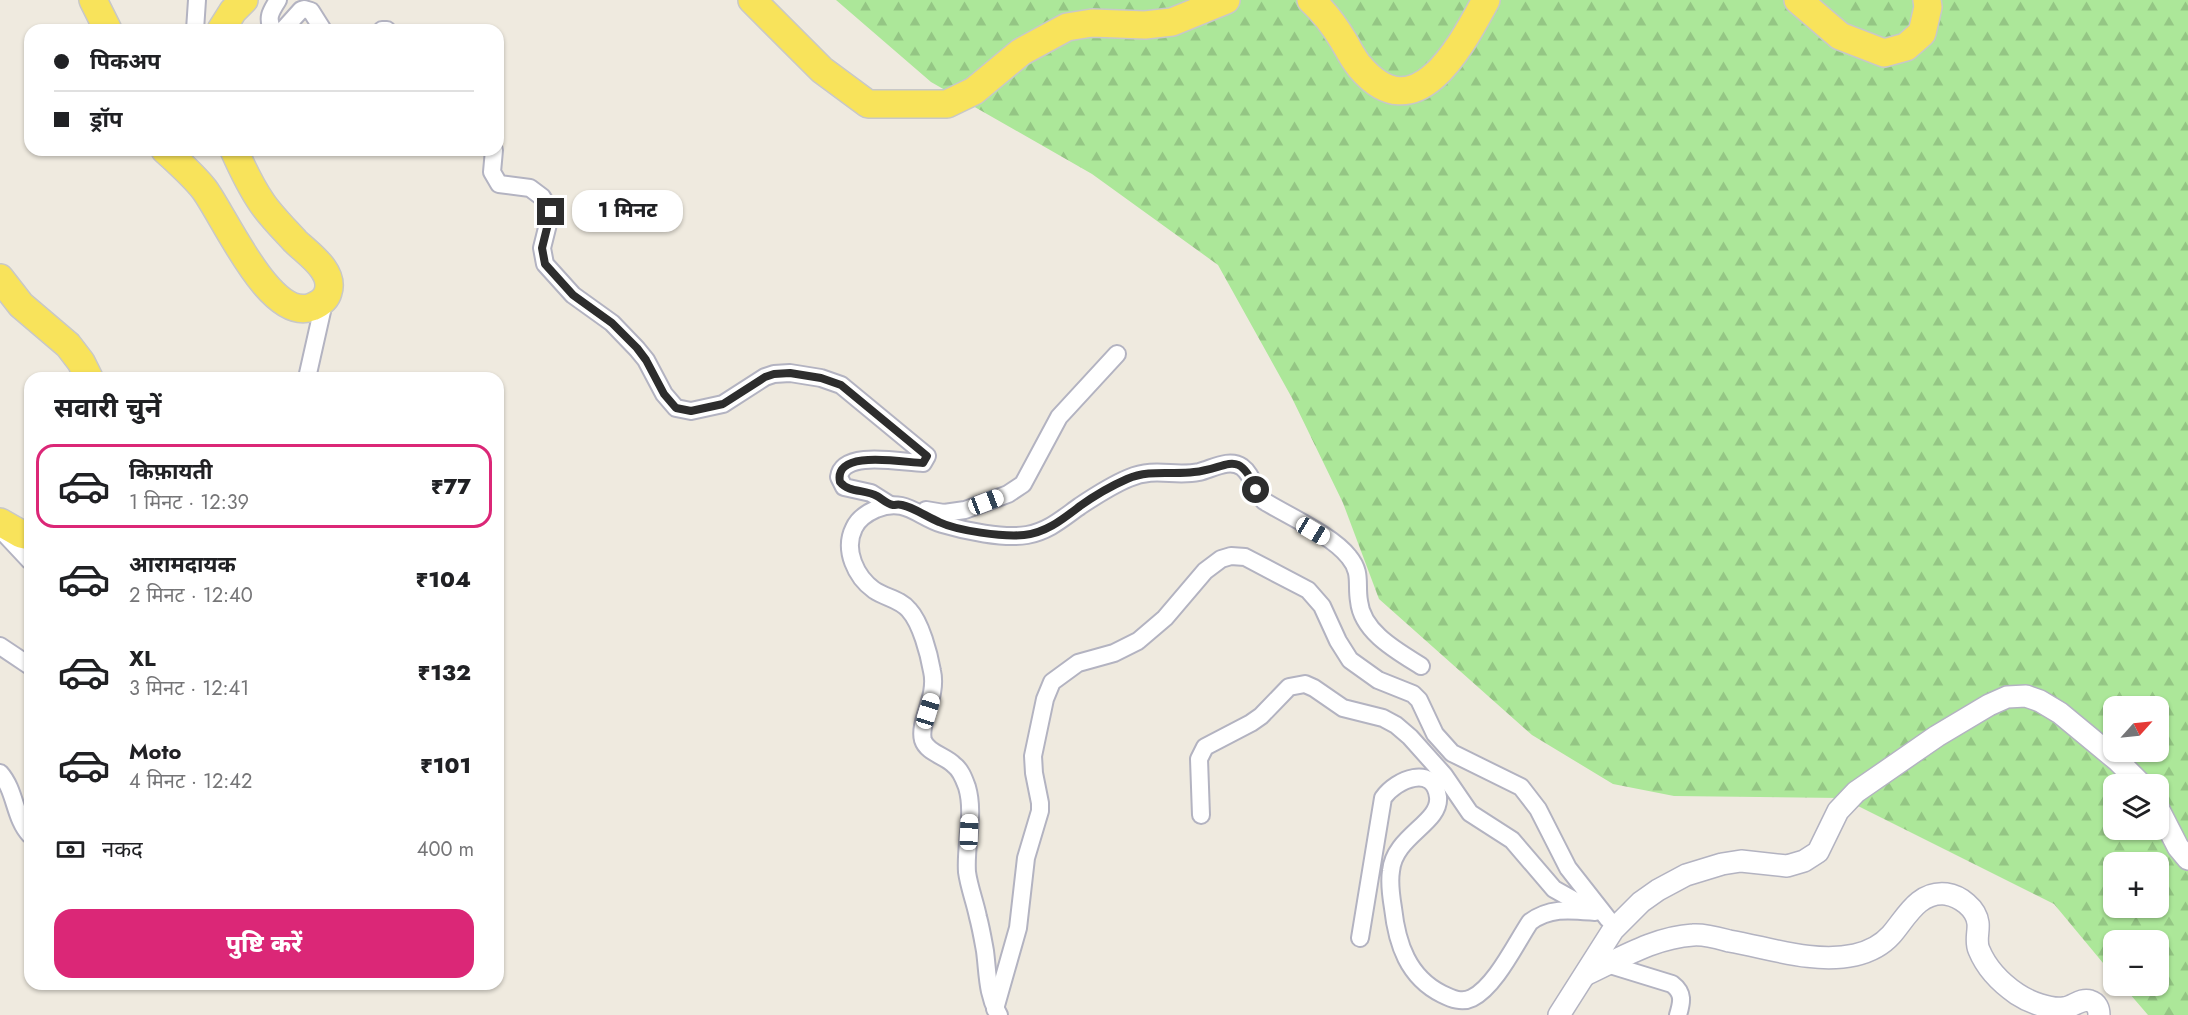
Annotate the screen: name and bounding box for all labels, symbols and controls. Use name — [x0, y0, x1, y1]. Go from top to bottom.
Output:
text: पिकअप — [90, 45, 161, 77]
text: ड्रॉप — [90, 103, 123, 135]
callout: 1 मिनट — [572, 191, 683, 233]
text: 1 मिनट — [598, 196, 657, 225]
route end — [537, 198, 564, 225]
text: सवारी चुनें — [54, 388, 161, 427]
text: किफ़ायती — [129, 455, 213, 487]
icon: car — [57, 459, 111, 513]
text: ₹77 — [431, 470, 471, 502]
route start — [1242, 476, 1269, 503]
car — [966, 487, 1006, 517]
text: 1 मिनट · 12:39 — [129, 488, 249, 517]
car — [1293, 514, 1333, 548]
text: आरामदायक — [129, 548, 236, 580]
icon: car — [57, 552, 111, 606]
text: ₹104 — [416, 563, 471, 595]
text: 2 मिनट · 12:40 — [129, 581, 253, 610]
text: XL — [129, 642, 156, 674]
icon: car — [57, 645, 111, 699]
text: ₹132 — [418, 656, 471, 688]
text: 3 मिनट · 12:41 — [129, 674, 249, 703]
car — [914, 691, 942, 731]
north arrow — [2103, 696, 2169, 762]
map controls — [2103, 696, 2169, 996]
text: Moto — [129, 735, 182, 767]
icon: car — [57, 738, 111, 792]
text: ₹101 — [420, 749, 471, 781]
text: 4 मिनट · 12:42 — [129, 767, 252, 796]
button: layers — [2103, 774, 2169, 840]
car — [959, 814, 979, 850]
icon: cash — [54, 833, 87, 866]
text: नकद — [102, 833, 143, 865]
text: 400 m — [417, 835, 474, 864]
button: + — [2103, 852, 2169, 918]
button: पुष्टि करें — [54, 909, 474, 978]
button: − — [2103, 930, 2169, 996]

